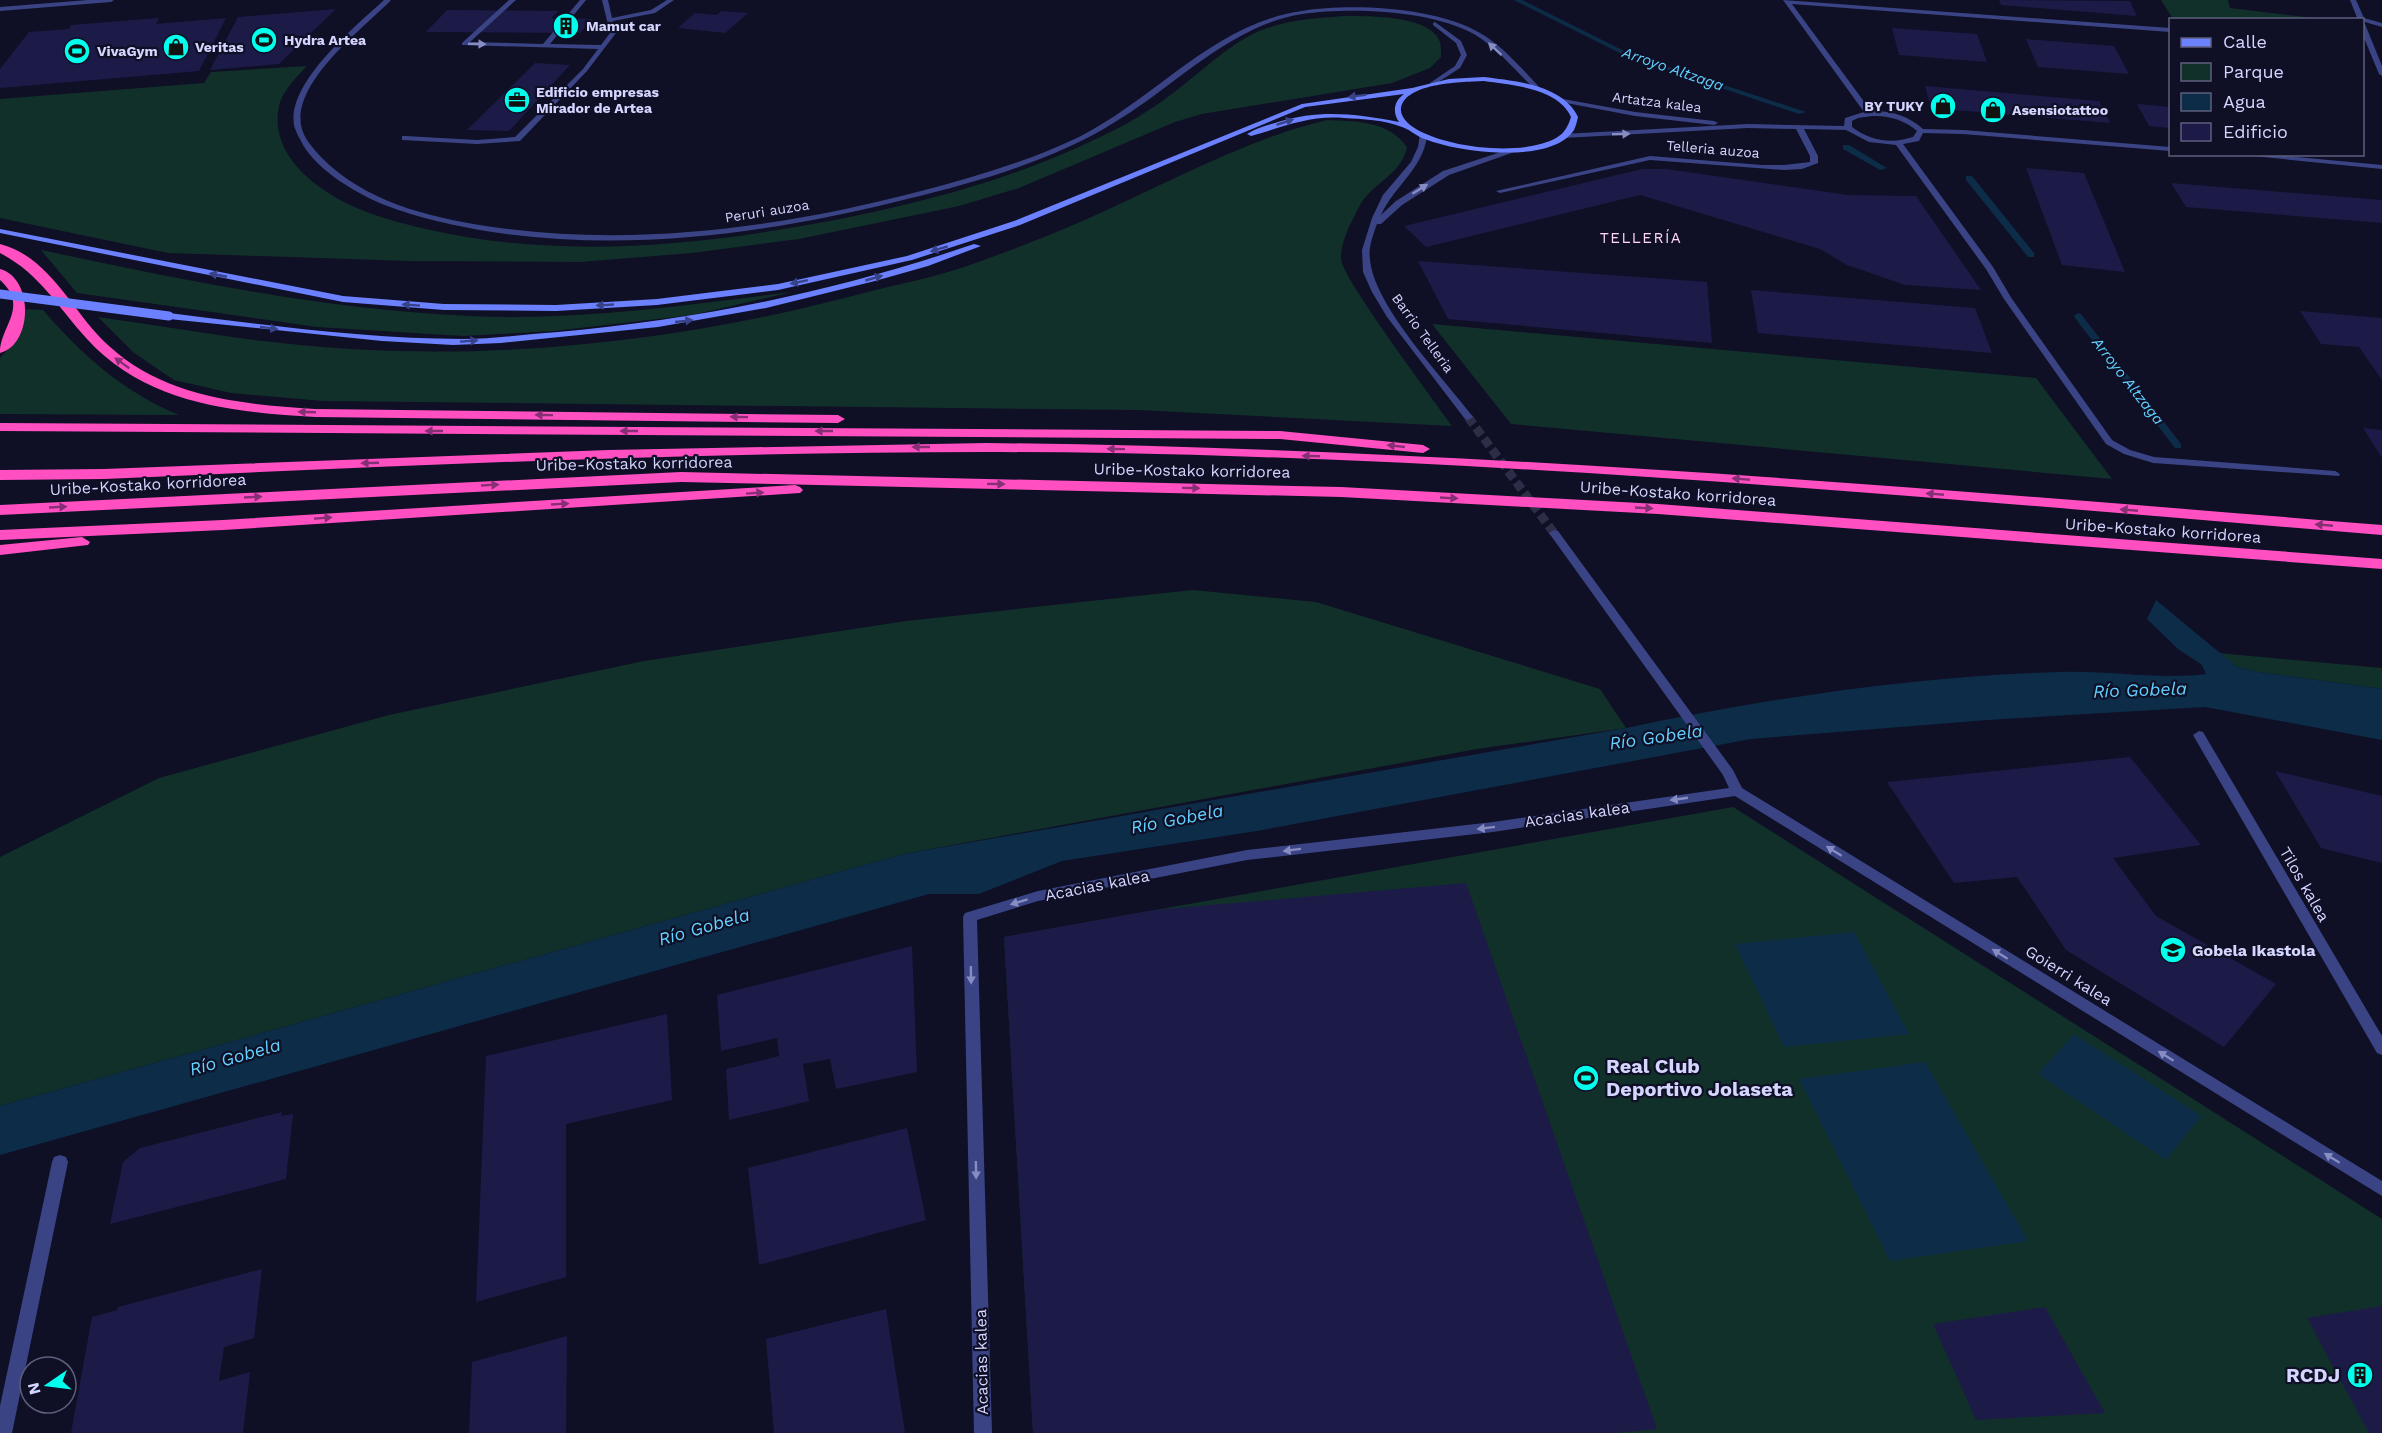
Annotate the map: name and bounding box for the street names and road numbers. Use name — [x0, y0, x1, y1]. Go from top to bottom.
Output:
street label: Artatza kalea — [1611, 89, 1703, 115]
street label: Telleria auzoa — [1666, 137, 1760, 161]
street label: Peruri auzoa — [724, 196, 810, 226]
street label: Barrio Telleria — [1389, 290, 1457, 376]
street label: Uribe-Kostako korridorea — [535, 452, 733, 475]
street label: Uribe-Kostako korridorea — [1093, 459, 1291, 482]
street label: Uribe-Kostako korridorea — [49, 470, 247, 499]
street label: Uribe-Kostako korridorea — [1579, 477, 1777, 510]
street label: Uribe-Kostako korridorea — [2064, 514, 2262, 547]
street label: Acacias kalea — [1523, 798, 1631, 831]
street label: Tilos kalea — [2276, 843, 2334, 925]
street label: Acacias kalea — [1043, 866, 1151, 905]
street label: Goierri kalea — [2022, 941, 2116, 1010]
street label: Acacias kalea — [971, 1309, 992, 1415]

